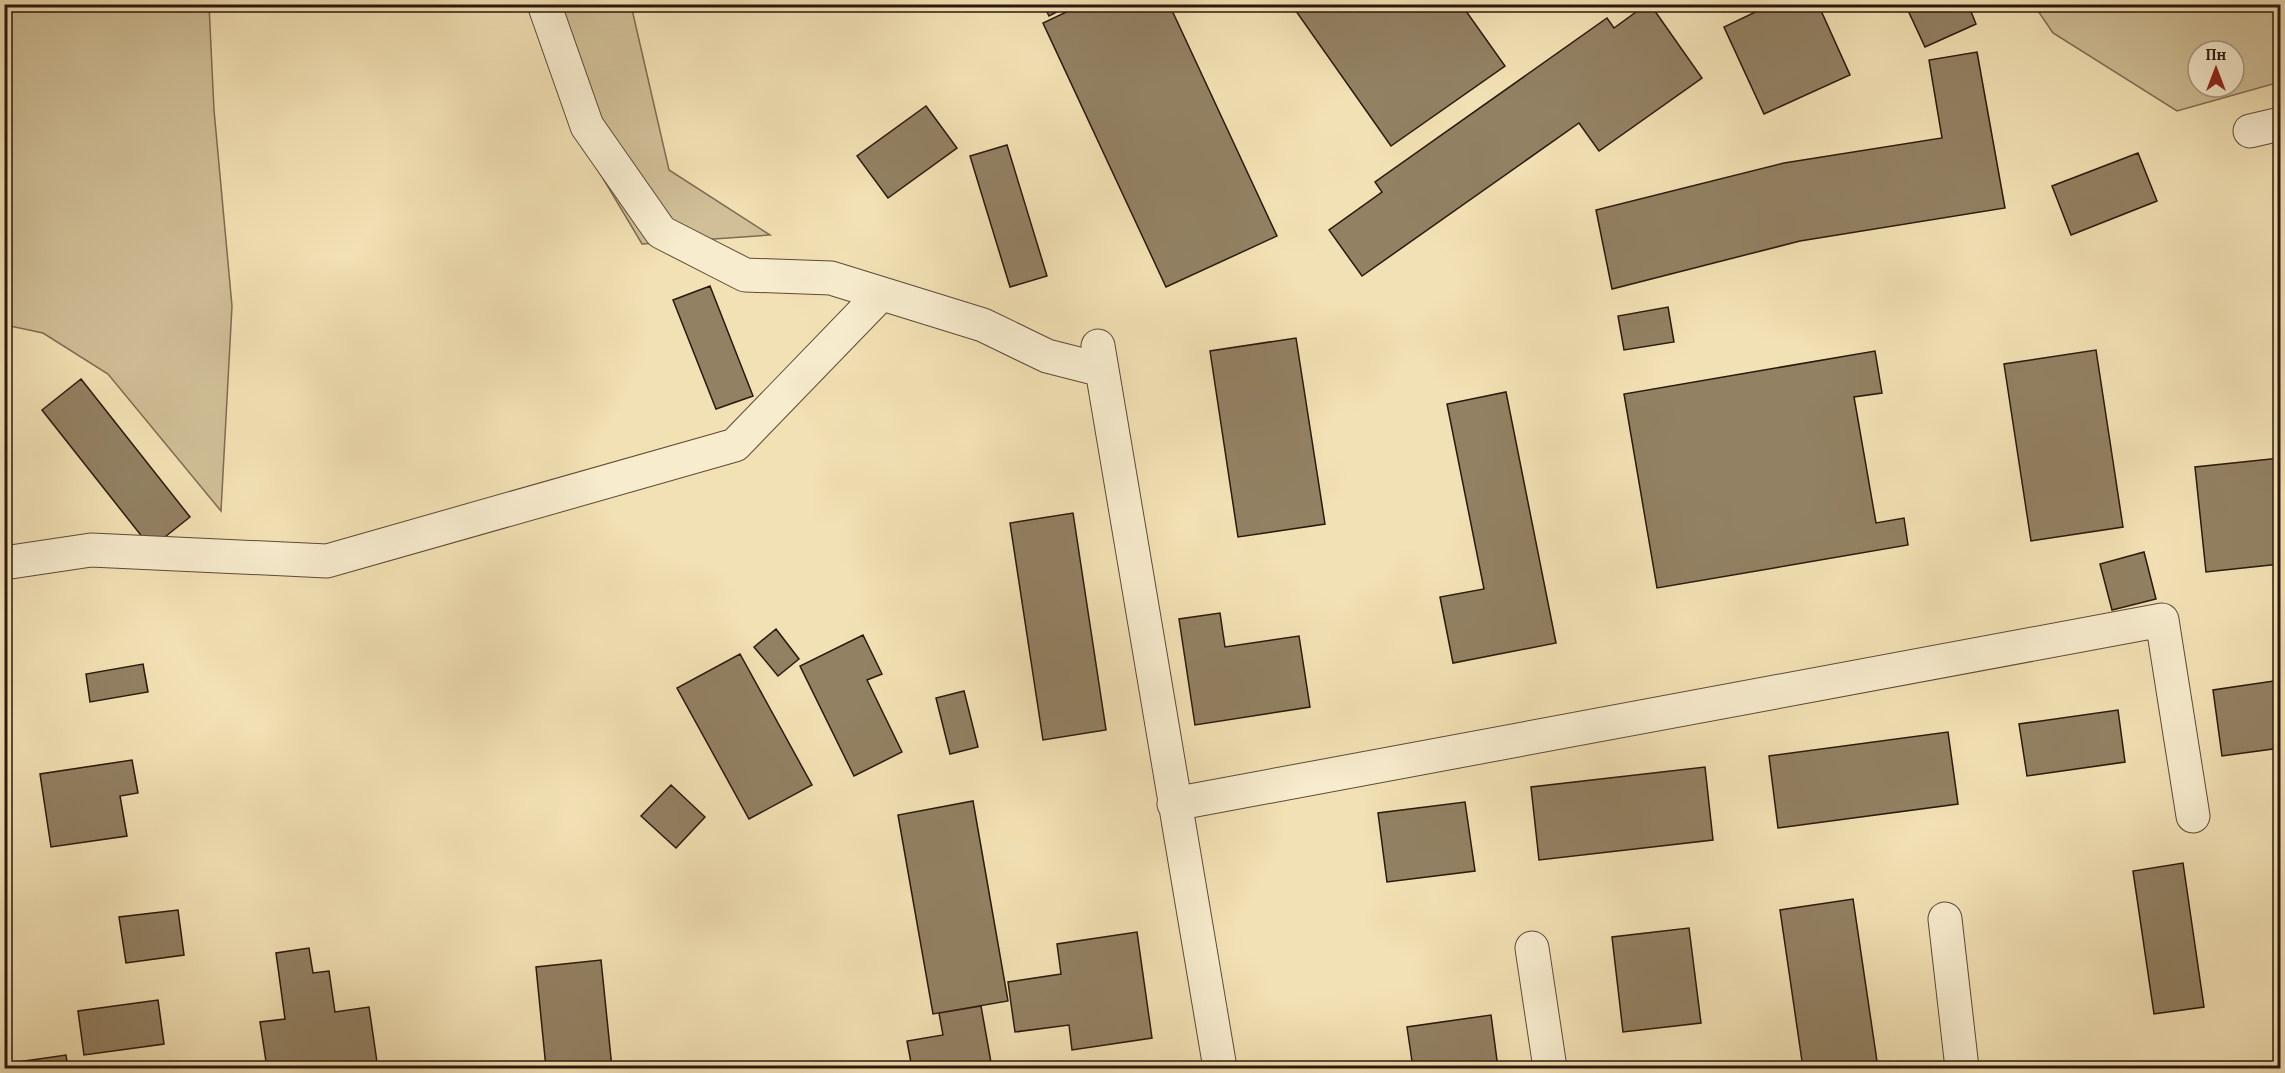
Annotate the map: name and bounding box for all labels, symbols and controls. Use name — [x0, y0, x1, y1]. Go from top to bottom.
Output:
north arrow — [2186, 39, 2246, 99]
text: Пн — [2206, 42, 2226, 66]

